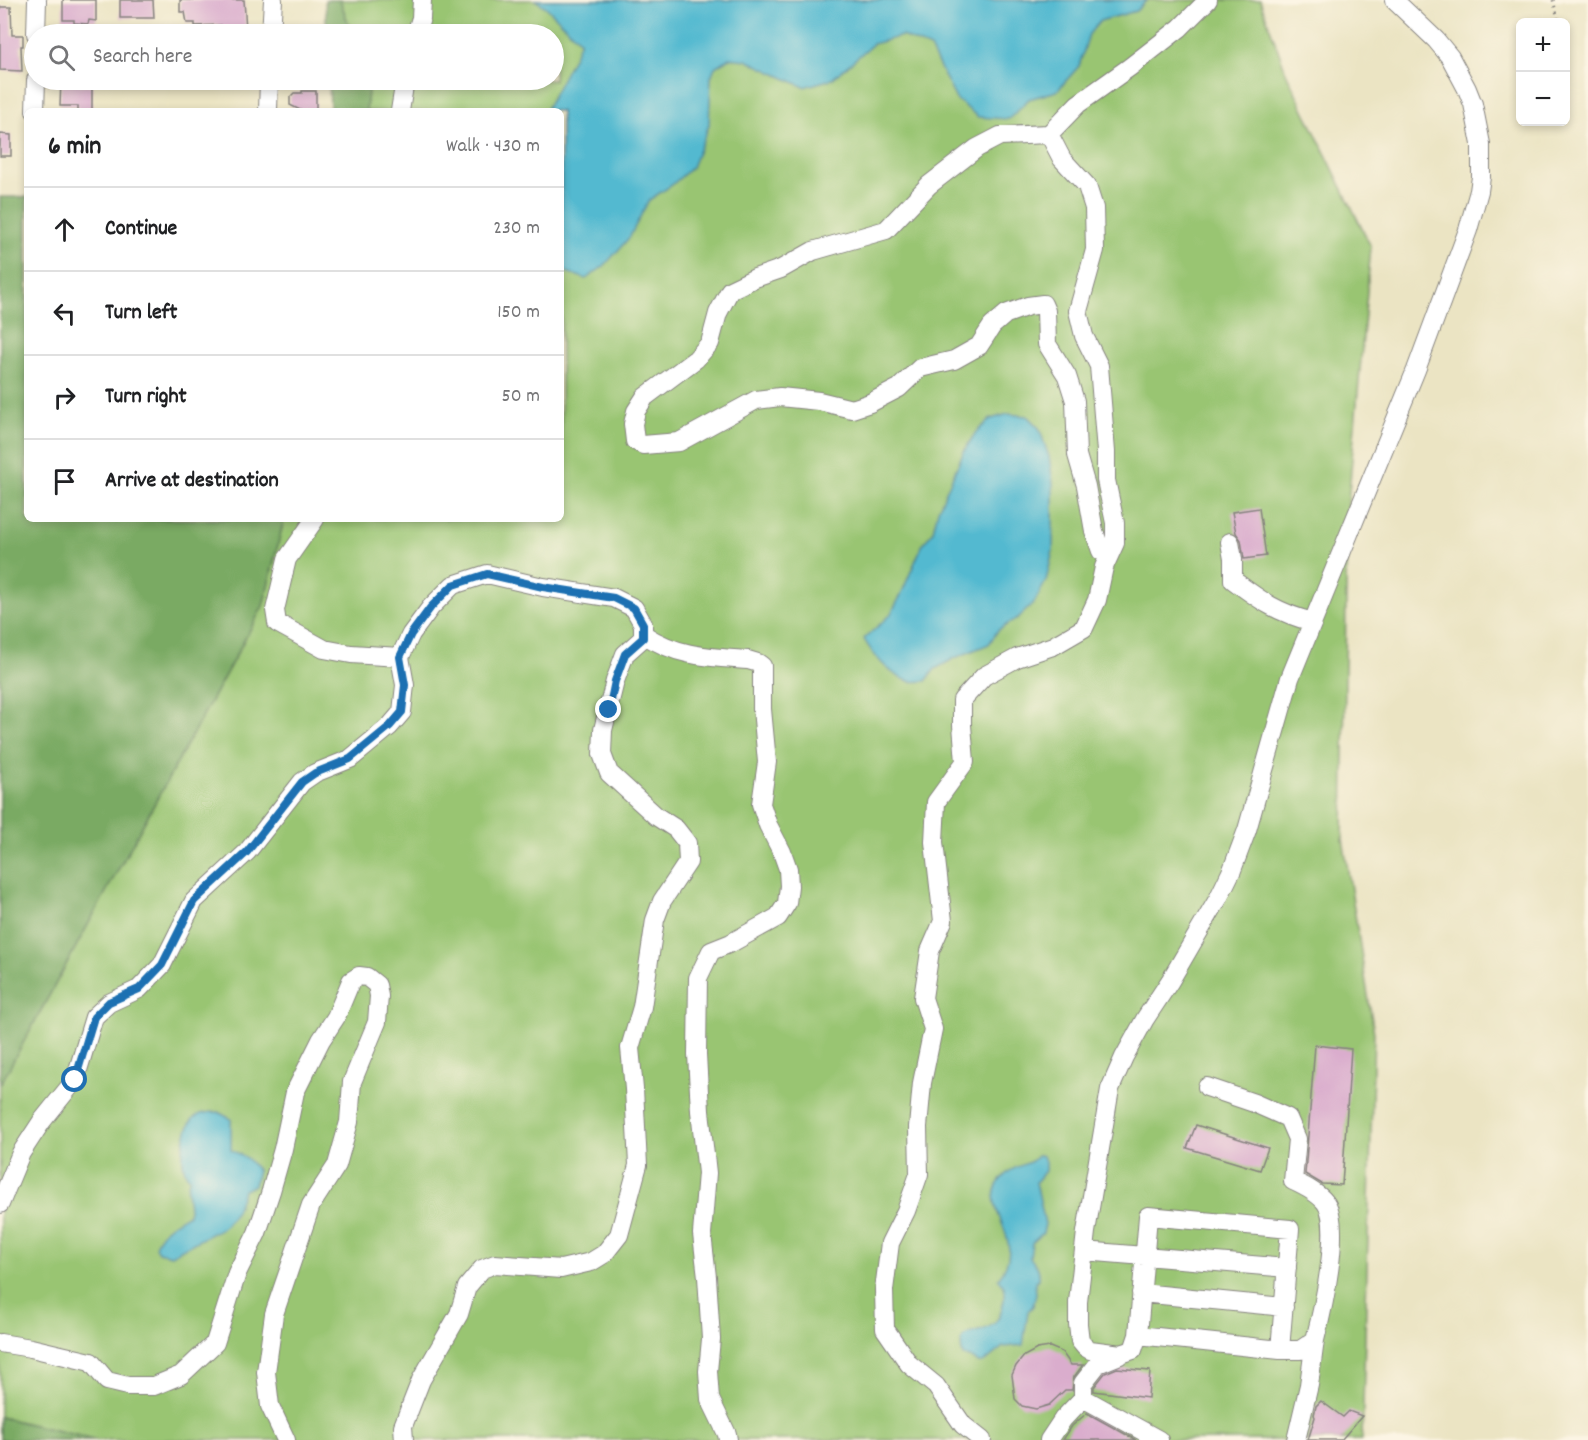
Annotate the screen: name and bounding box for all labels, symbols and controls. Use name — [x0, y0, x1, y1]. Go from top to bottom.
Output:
map controls — [1516, 18, 1570, 126]
button: + — [1516, 18, 1570, 72]
search box — [24, 24, 564, 90]
icon: search — [45, 41, 78, 74]
text: Search here — [93, 42, 192, 73]
button: − — [1516, 72, 1570, 126]
text: 6 min — [48, 129, 101, 166]
text: Walk · 430 m — [446, 133, 540, 161]
icon: ahead — [48, 213, 81, 246]
text: Continue — [105, 214, 177, 245]
text: 230 m — [493, 215, 540, 243]
icon: left — [48, 297, 81, 330]
text: Turn left — [105, 298, 177, 329]
text: 150 m — [497, 299, 540, 327]
icon: right — [48, 381, 81, 414]
text: Turn right — [105, 382, 187, 413]
text: 50 m — [502, 383, 540, 411]
icon: arrive — [48, 465, 81, 498]
text: Arrive at destination — [105, 466, 279, 497]
route end — [595, 696, 621, 722]
route start — [61, 1066, 87, 1092]

